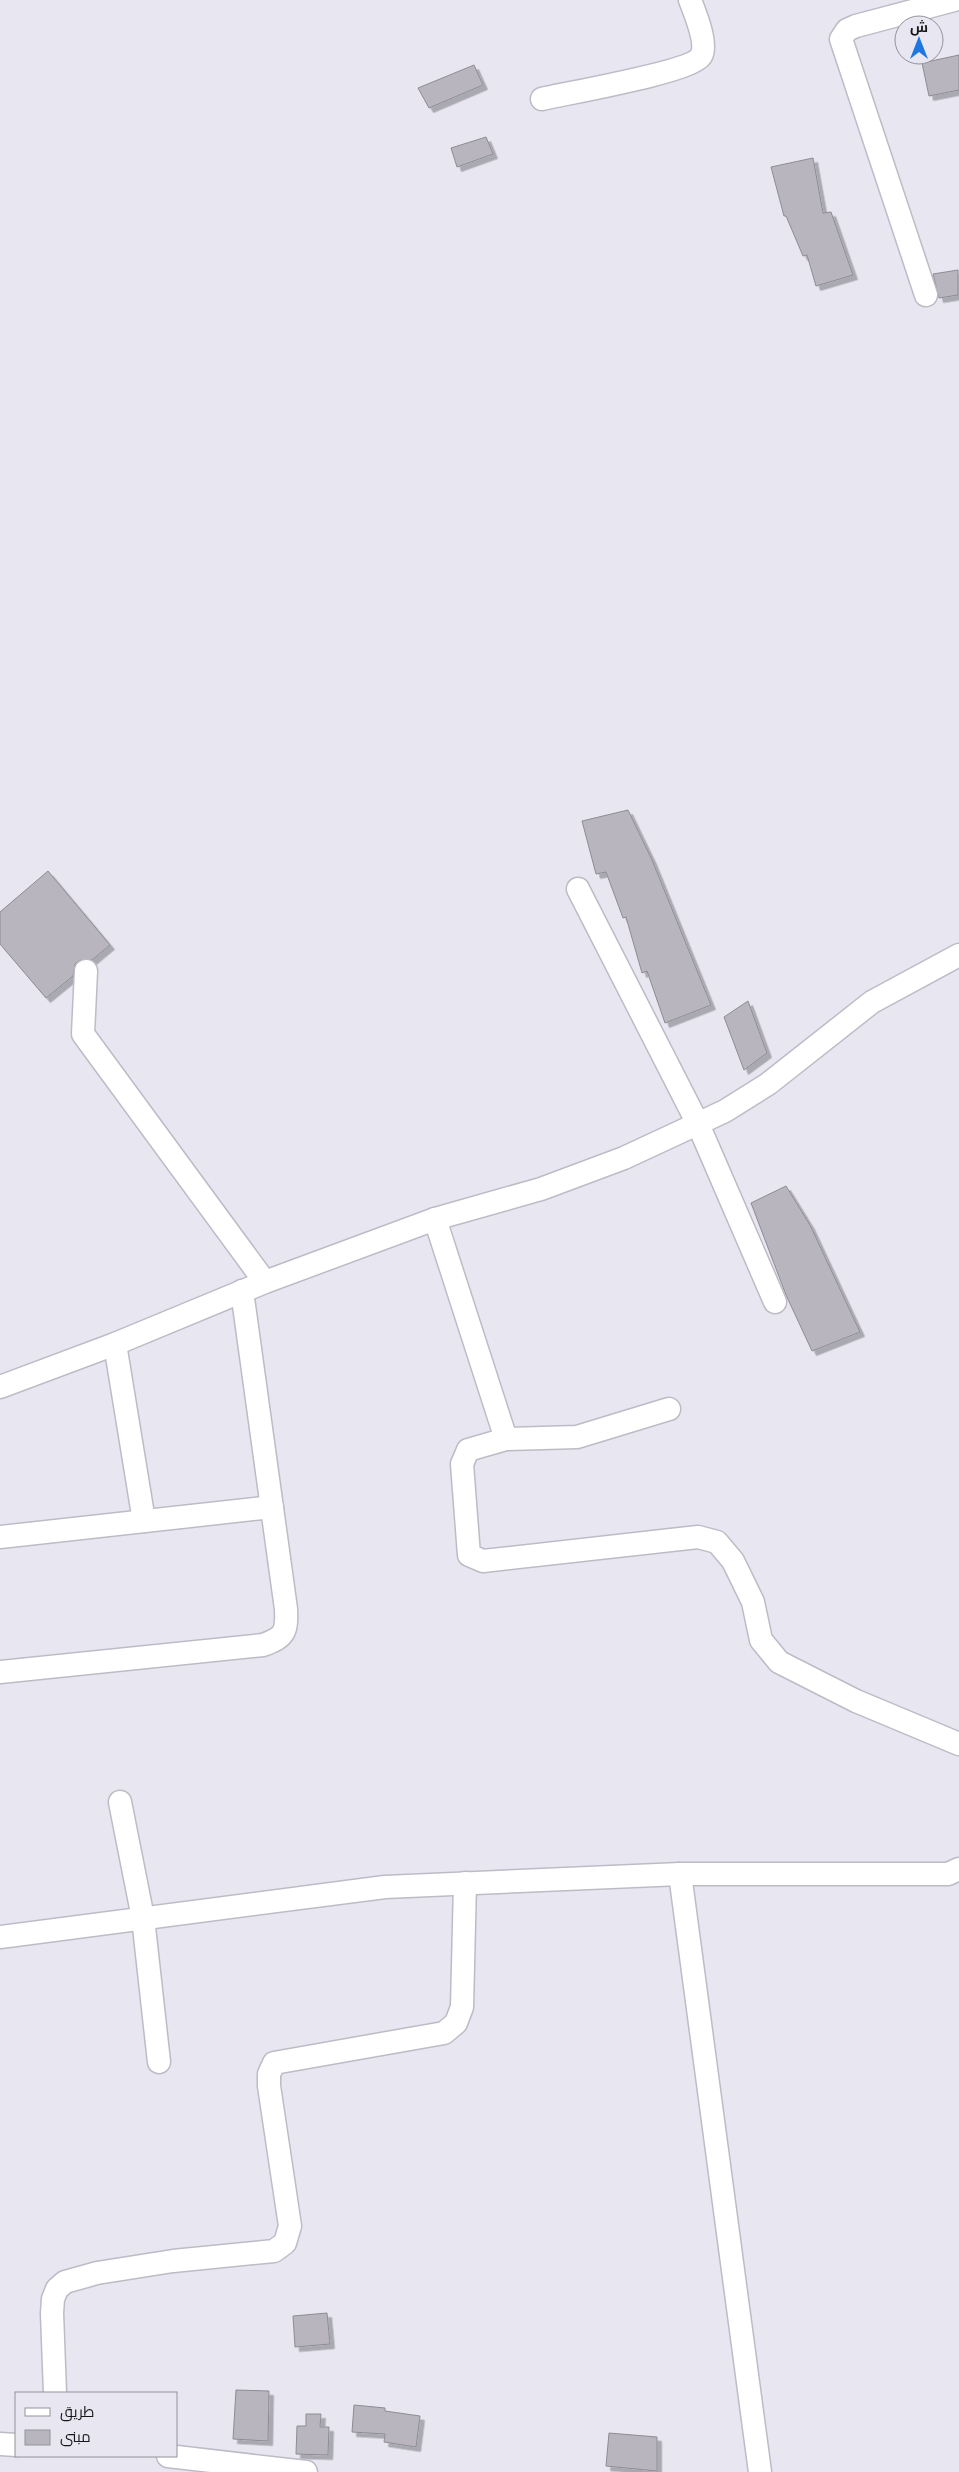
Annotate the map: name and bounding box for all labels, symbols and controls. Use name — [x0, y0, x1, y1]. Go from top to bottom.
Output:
north arrow — [894, 15, 944, 65]
text: ش — [910, 16, 928, 36]
legend — [15, 2392, 178, 2457]
text: طريق — [60, 2399, 94, 2422]
text: مبنى — [60, 2424, 91, 2447]

